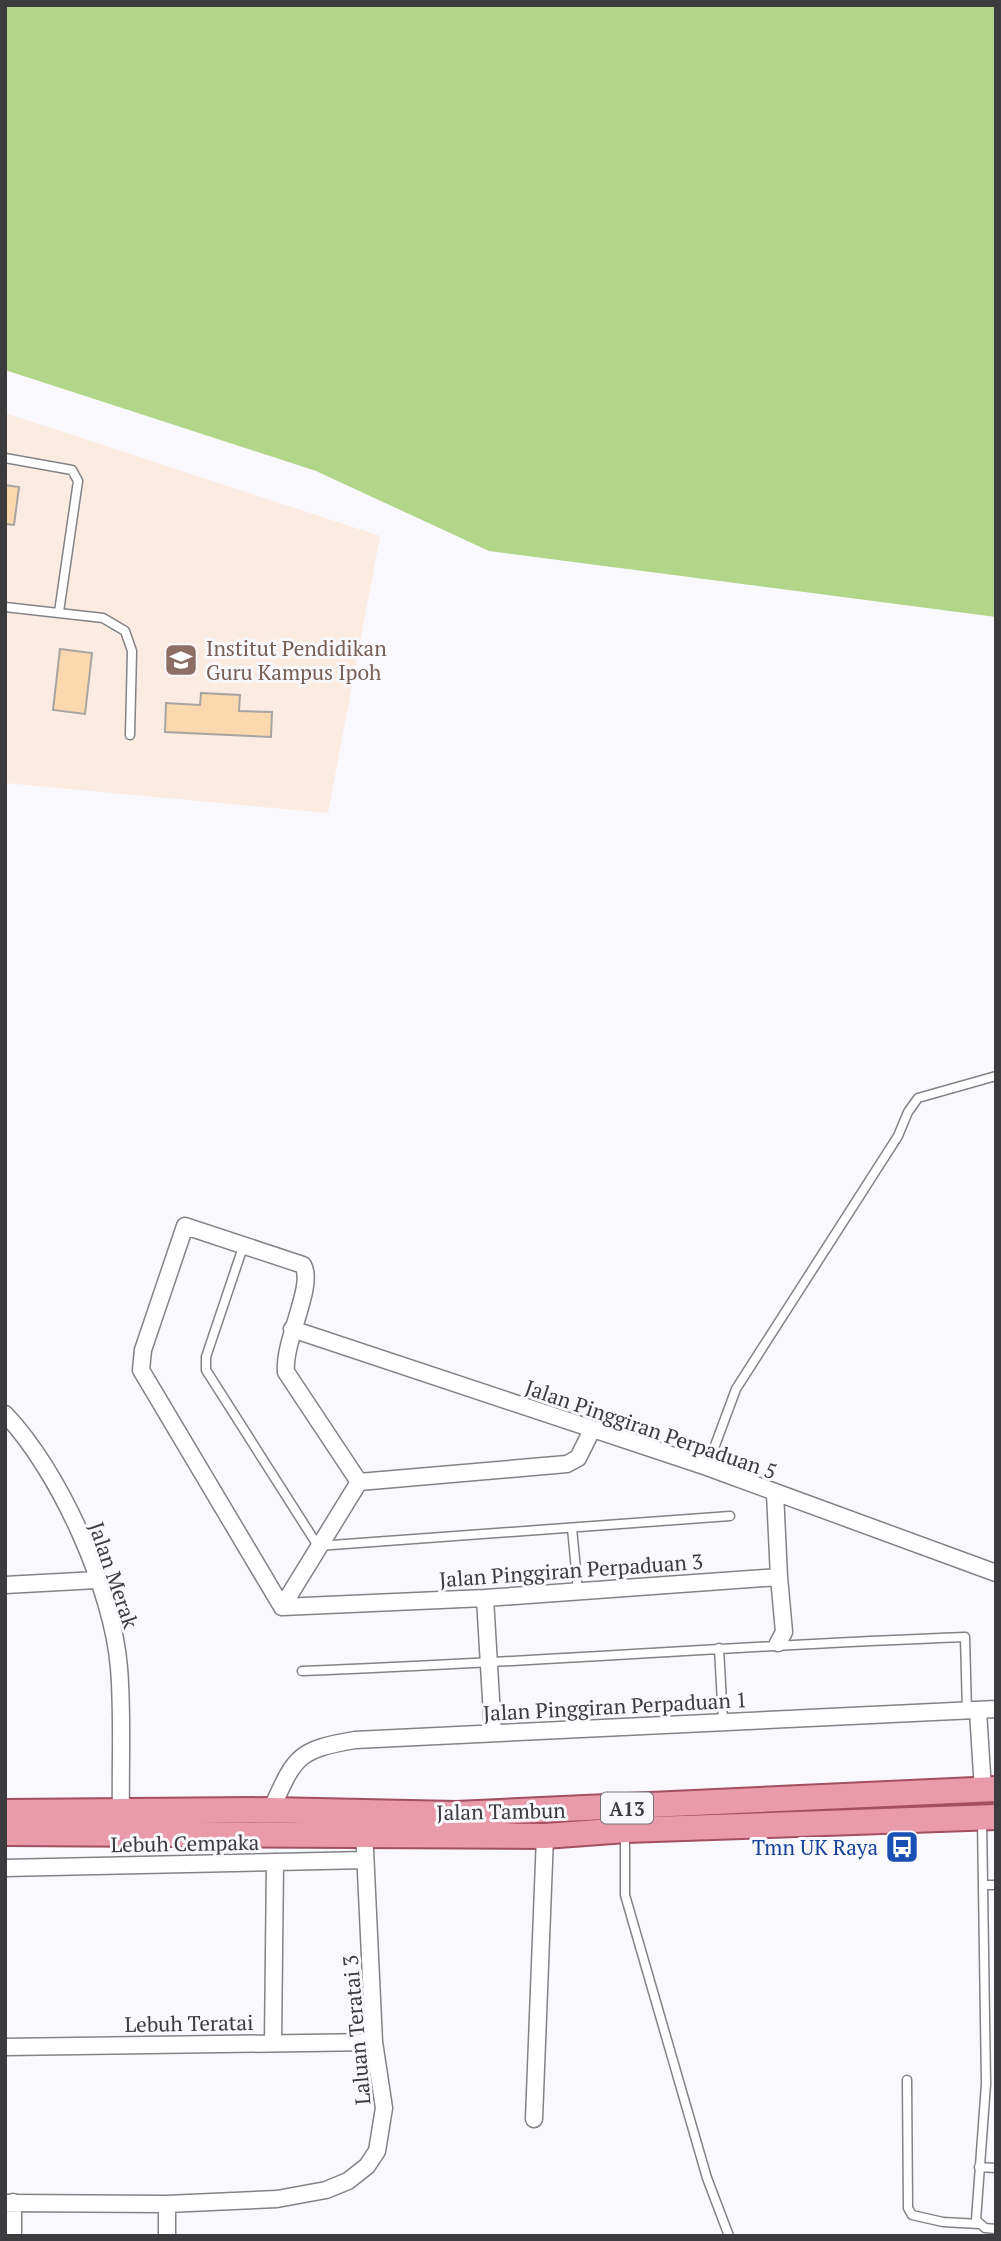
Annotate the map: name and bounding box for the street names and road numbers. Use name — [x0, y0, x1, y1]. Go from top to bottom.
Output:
street label: Jalan Pinggiran Perpaduan 5 — [521, 1373, 781, 1485]
street label: Jalan Merak — [83, 1518, 145, 1632]
street label: Jalan Pinggiran Perpaduan 3 — [438, 1547, 704, 1593]
street label: Jalan Pinggiran Perpaduan 1 — [482, 1685, 748, 1727]
road number: A13 — [601, 1792, 653, 1824]
street label: Jalan Tambun — [436, 1796, 566, 1826]
street label: Lebuh Cempaka — [110, 1828, 260, 1858]
street label: Laluan Teratai 3 — [335, 1954, 377, 2106]
street label: Lebuh Teratai — [124, 2008, 254, 2038]

